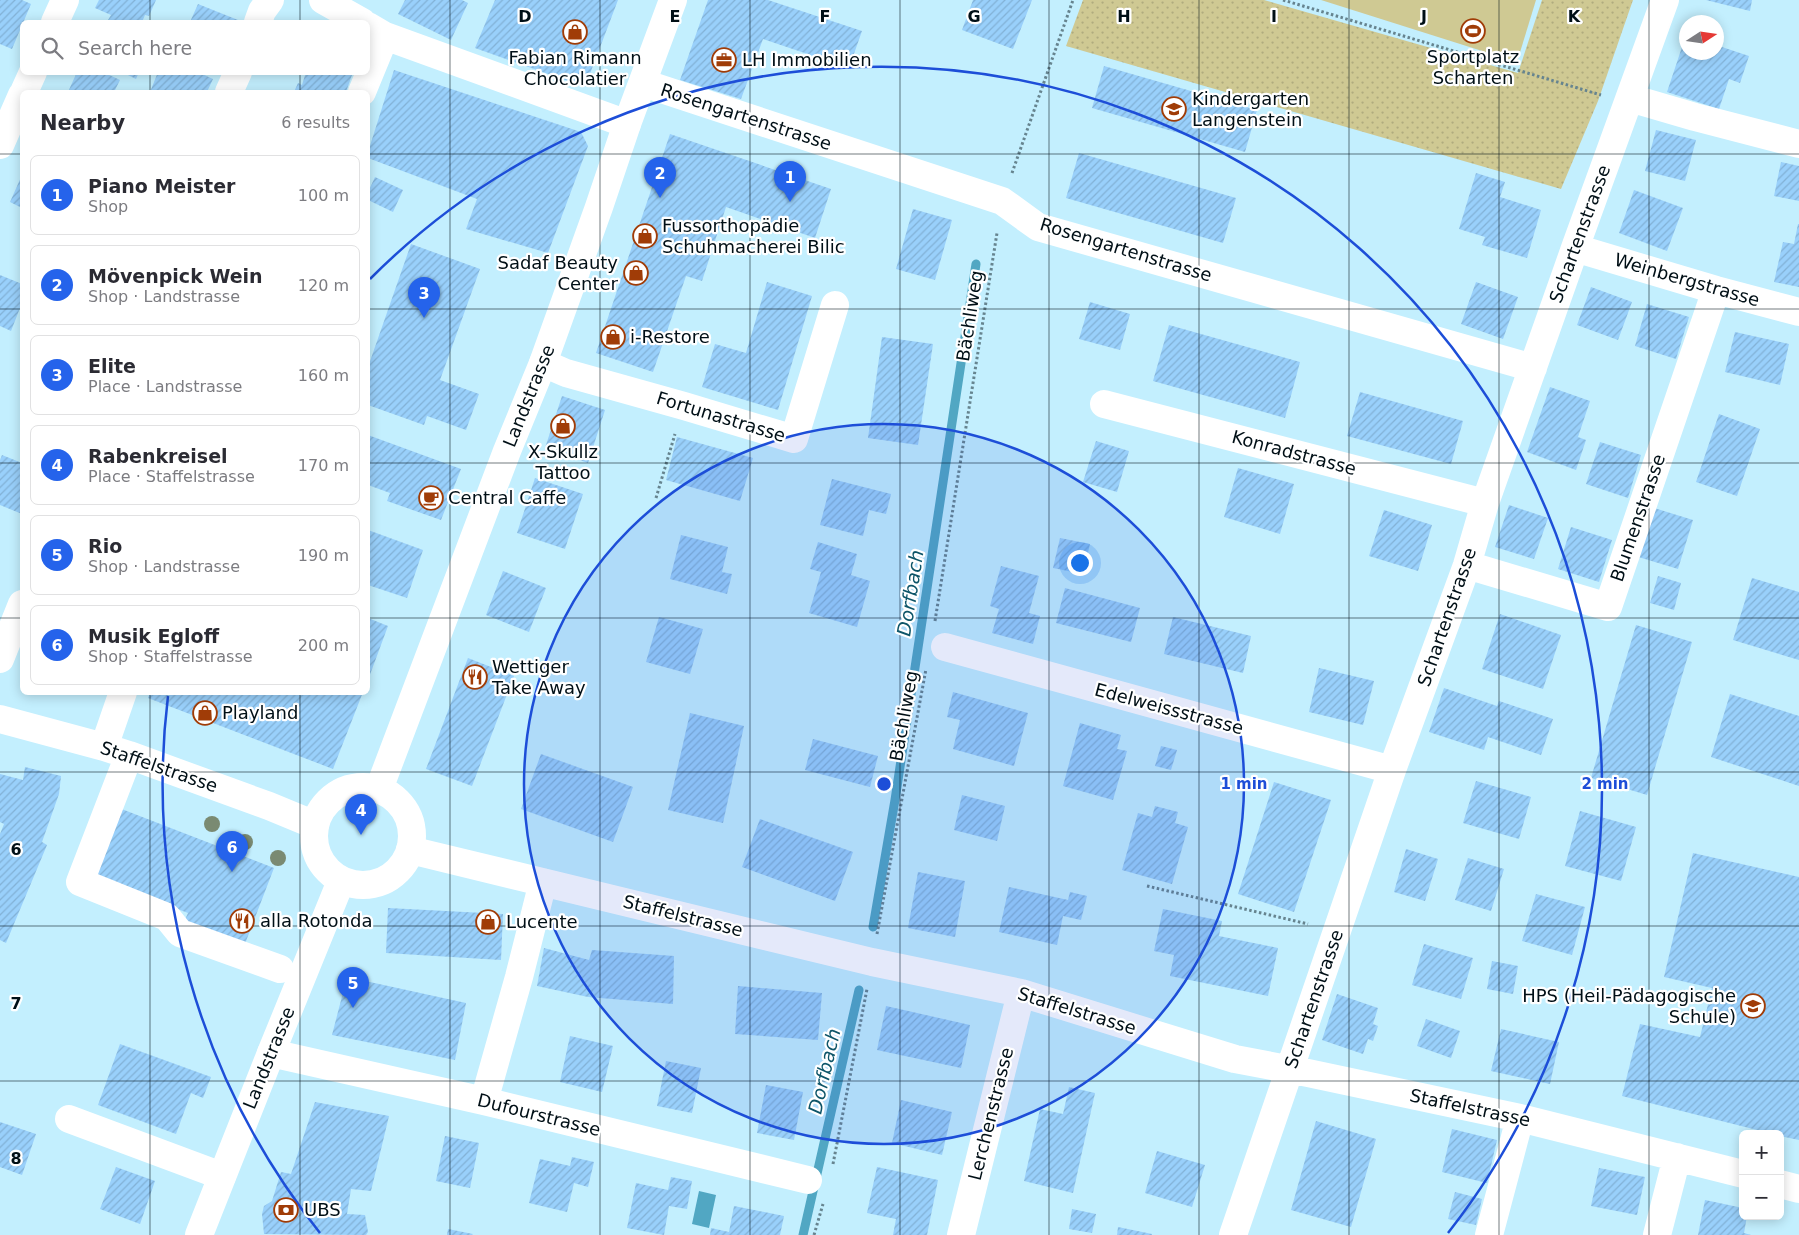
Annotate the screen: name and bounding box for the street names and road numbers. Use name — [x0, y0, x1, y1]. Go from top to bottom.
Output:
street label: Rosengartenstrasse — [658, 79, 834, 154]
street label: Schartenstrasse — [1545, 162, 1614, 306]
street label: Rosengartenstrasse — [1038, 213, 1215, 286]
street label: Weinbergstrasse — [1612, 249, 1762, 310]
street label: Bächliweg — [952, 269, 987, 363]
street label: Landstrasse — [498, 342, 559, 450]
street label: Fortunastrasse — [654, 387, 788, 446]
street label: Konradstrasse — [1230, 426, 1359, 479]
street label: Blumenstrasse — [1606, 451, 1669, 584]
street label: Schartenstrasse — [1413, 545, 1480, 689]
street label: Bächliweg — [885, 669, 922, 763]
street label: Edelweissstrasse — [1092, 679, 1246, 738]
street label: Staffelstrasse — [98, 737, 221, 796]
street label: Staffelstrasse — [621, 890, 745, 941]
street label: Schartenstrasse — [1280, 927, 1347, 1071]
street label: Staffelstrasse — [1015, 983, 1139, 1038]
street label: Landstrasse — [238, 1004, 299, 1112]
street label: Lerchenstrasse — [964, 1045, 1017, 1183]
street label: Staffelstrasse — [1408, 1084, 1532, 1131]
street label: Dufourstrasse — [475, 1089, 603, 1140]

